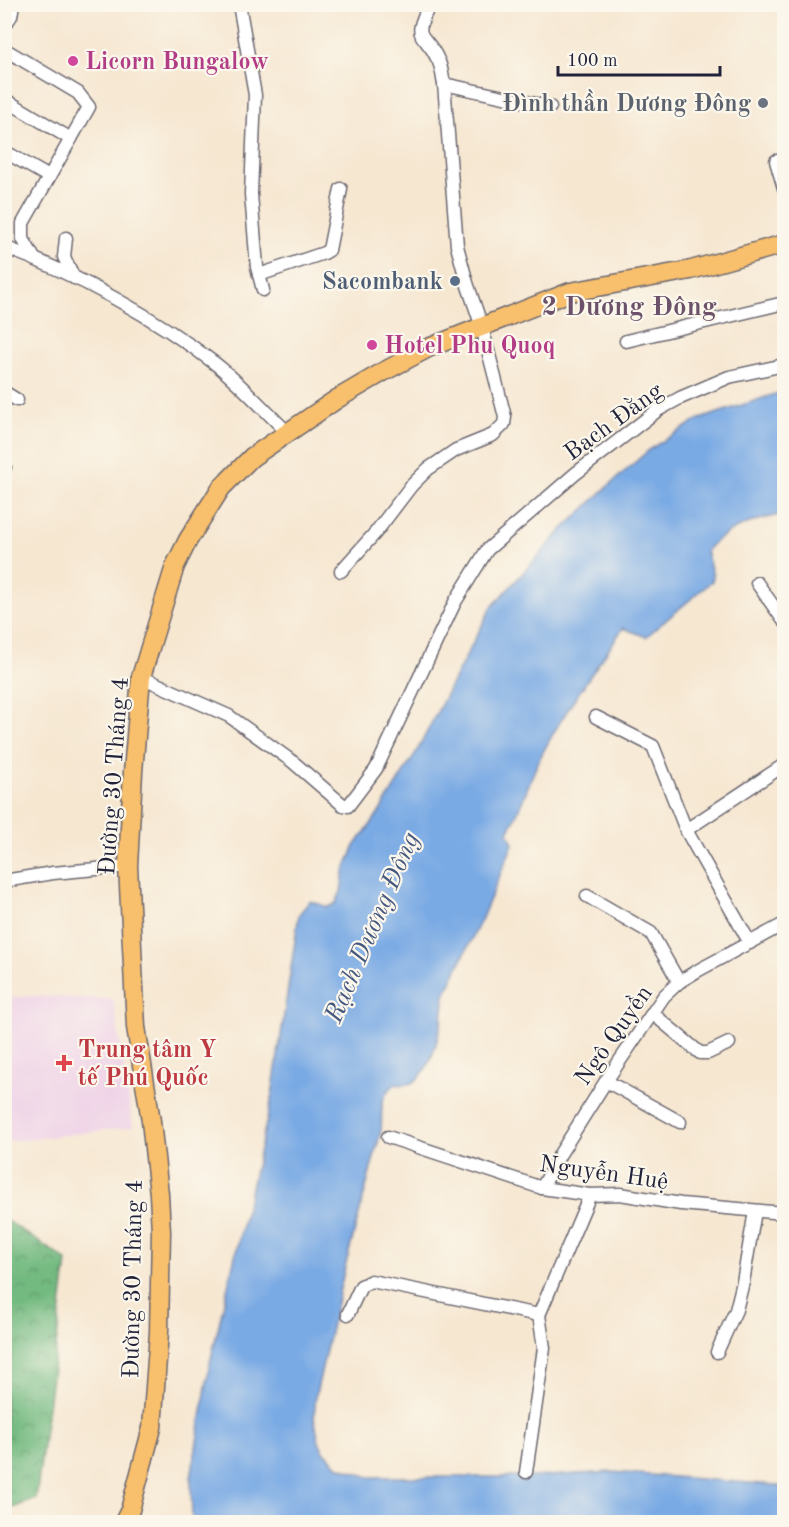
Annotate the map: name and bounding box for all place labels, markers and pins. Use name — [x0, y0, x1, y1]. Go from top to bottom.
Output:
place label: Licorn Bungalow — [85, 51, 269, 75]
marker: Licorn Bungalow — [66, 54, 80, 68]
place label: Đình thần Dương Đông — [502, 89, 752, 117]
marker: Đình thần Dương Đông — [756, 96, 770, 110]
place label: Sacombank — [322, 271, 443, 295]
marker: Sacombank — [448, 274, 462, 288]
place label: Hotel Phu Quoq — [384, 335, 555, 359]
marker: Hotel Phu Quoq — [365, 338, 379, 352]
place label: Trung tâm Y tế Phú Quốc — [78, 1039, 217, 1091]
marker: Trung tâm Y tế Phú Quốc — [55, 1054, 73, 1072]

